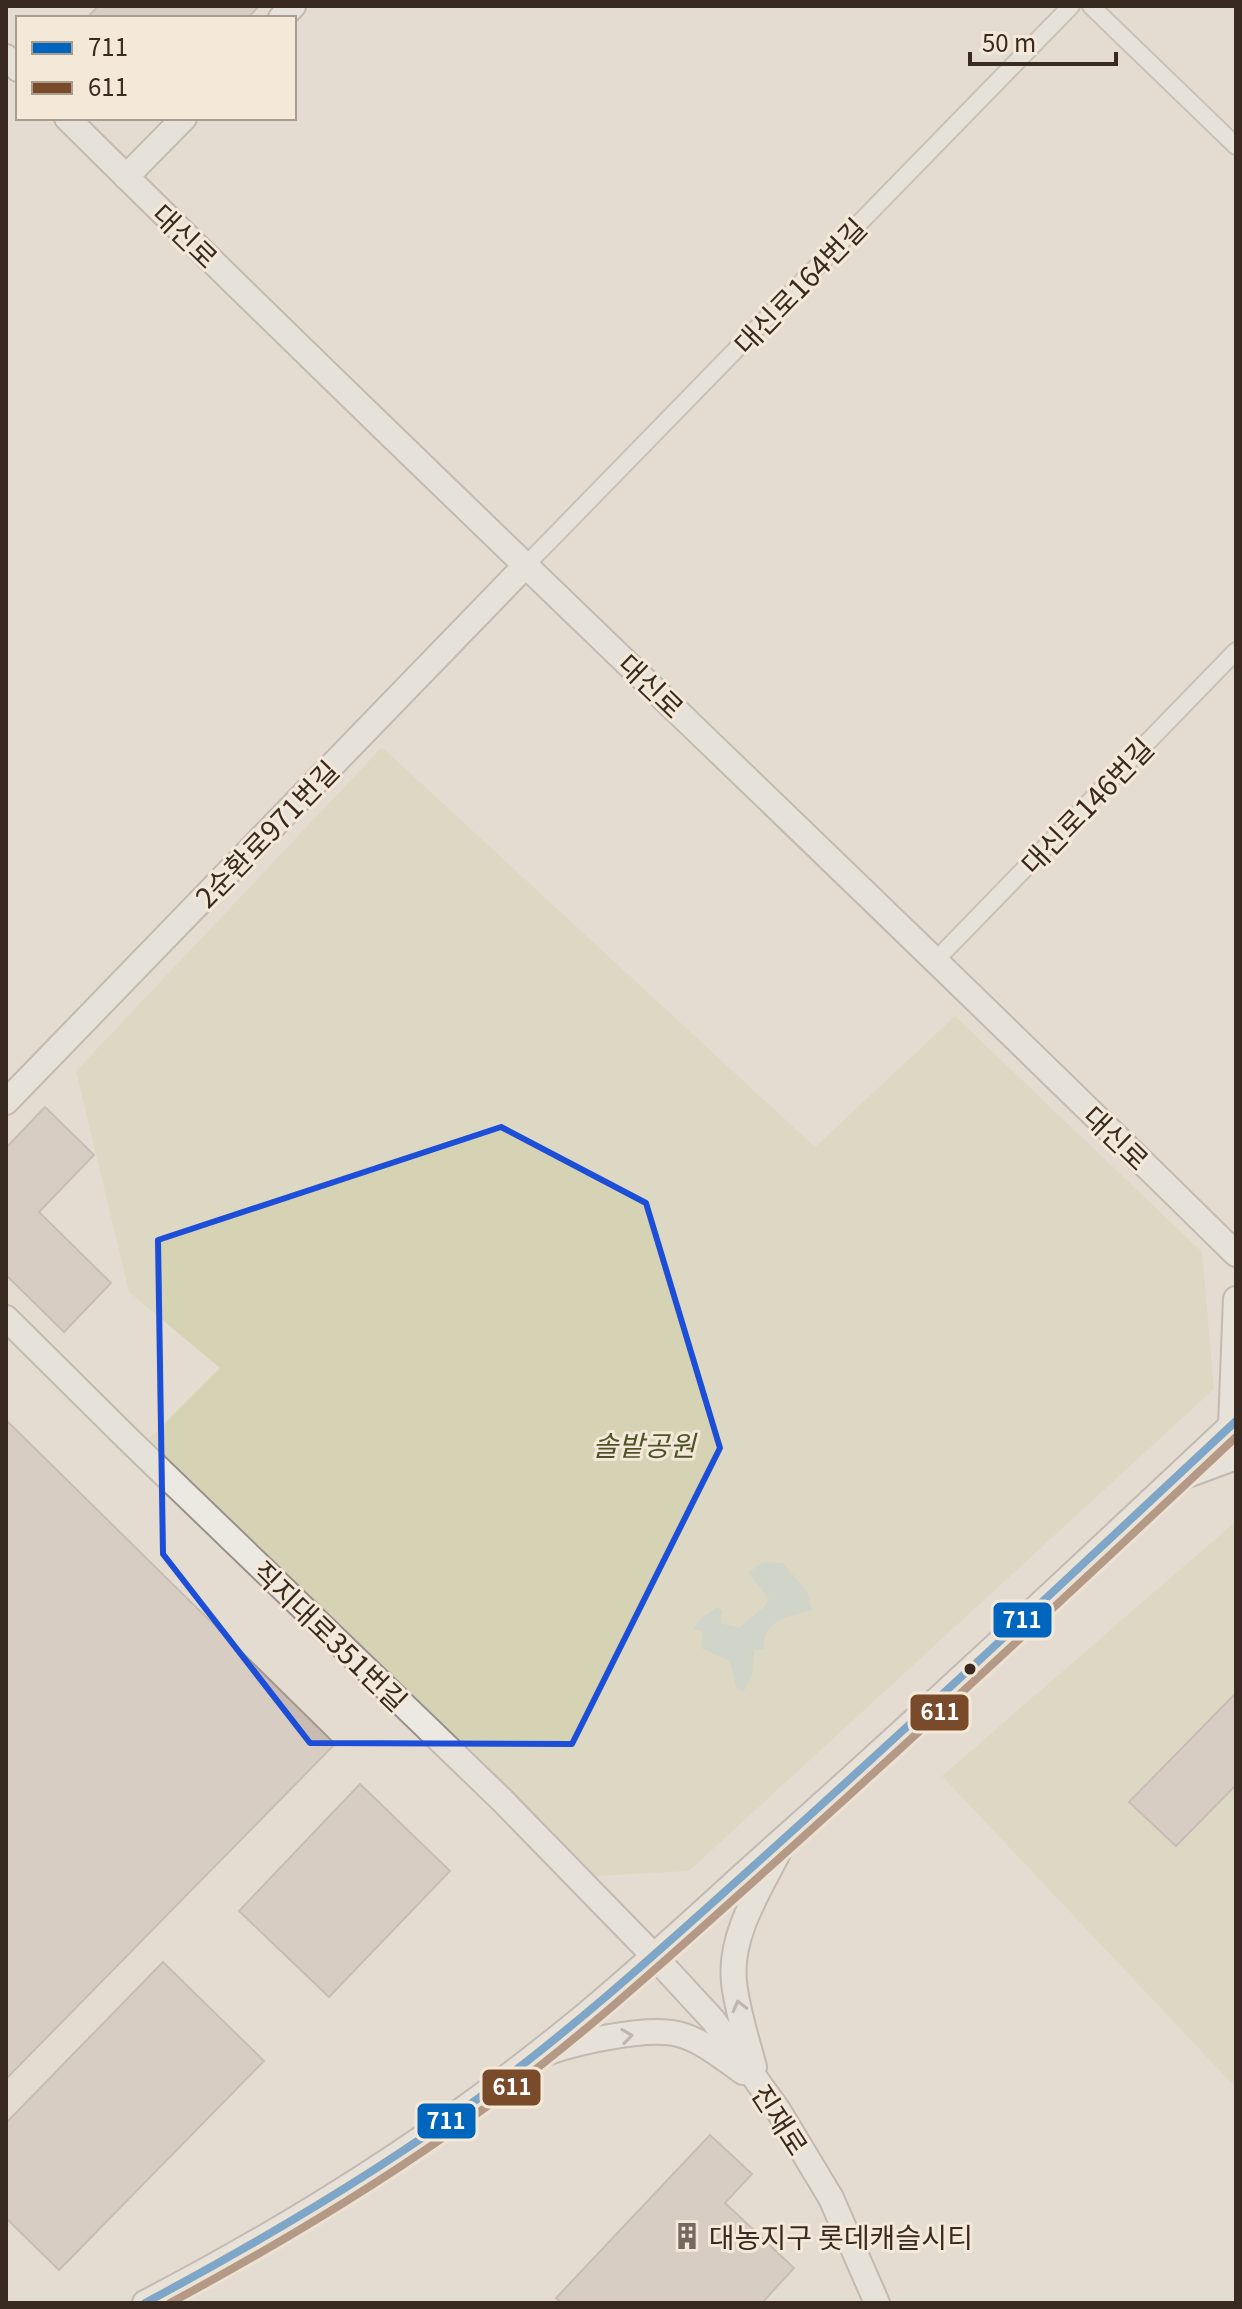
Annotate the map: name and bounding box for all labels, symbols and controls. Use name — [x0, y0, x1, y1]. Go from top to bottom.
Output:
legend — [16, 16, 296, 120]
scale bar — [970, 16, 1116, 66]
text: 50 m — [982, 24, 1036, 59]
text: 711 — [88, 28, 128, 63]
text: 611 — [88, 68, 128, 103]
street label: 대신로 — [144, 194, 228, 276]
street label: 대신로164번길 — [724, 208, 874, 362]
street label: 대신로 — [610, 644, 694, 726]
street label: 대신로146번길 — [1011, 728, 1161, 882]
street label: 2순환로971번길 — [185, 750, 347, 916]
street label: 대신로 — [1075, 1096, 1159, 1178]
park label: 솔밭공원 — [592, 1424, 698, 1464]
street label: 직지대로351번길 — [245, 1551, 417, 1719]
line badge: 711 — [992, 1601, 1053, 1639]
text: 711 — [1003, 1602, 1041, 1634]
unlabelled marker — [962, 1661, 978, 1677]
line badge: 611 — [909, 1693, 970, 1732]
text: 611 — [921, 1694, 959, 1726]
one-way arrow — [731, 1999, 748, 2013]
one-way arrow — [620, 2028, 633, 2045]
line badge: 611 — [481, 2068, 542, 2107]
text: 611 — [493, 2069, 531, 2101]
street label: 진재로 — [743, 2076, 819, 2162]
line badge: 711 — [416, 2102, 477, 2140]
text: 711 — [427, 2103, 465, 2135]
place label: 대농지구 롯데캐슬시티 — [709, 2216, 973, 2256]
building icon: 대농지구 롯데캐슬시티 — [672, 2221, 702, 2251]

